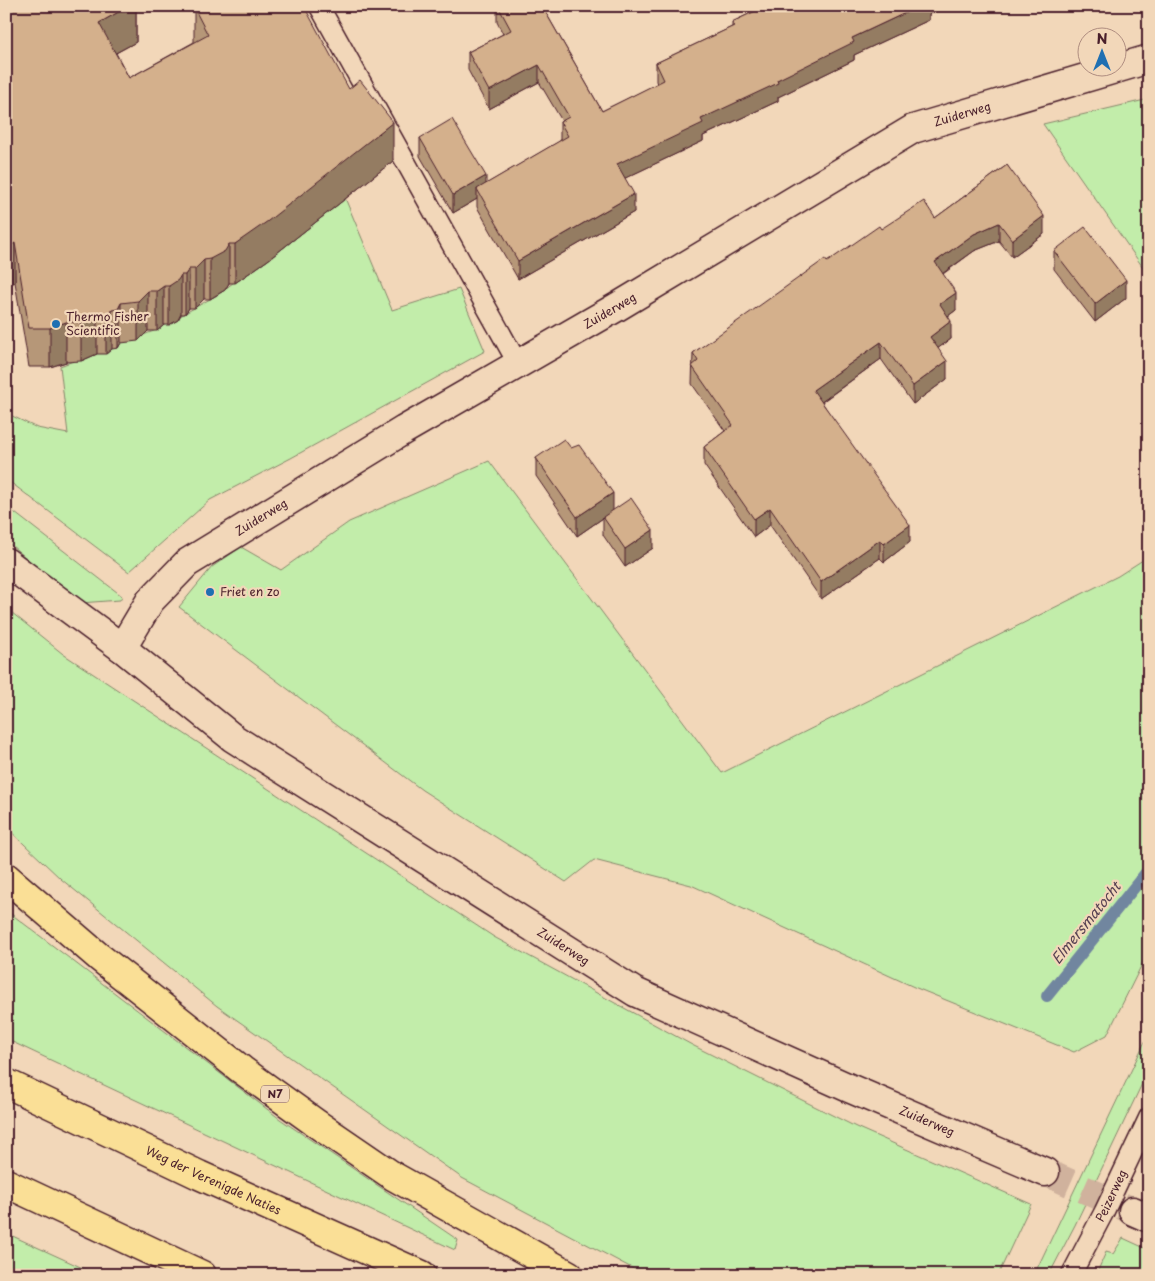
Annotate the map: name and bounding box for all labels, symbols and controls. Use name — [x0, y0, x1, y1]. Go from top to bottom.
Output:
north arrow — [1078, 28, 1128, 78]
text: N — [1096, 28, 1108, 49]
street label: Zuiderweg — [931, 96, 993, 130]
street label: Zuiderweg — [579, 288, 639, 333]
place label: Thermo Fisher Scientific — [66, 307, 149, 339]
marker: Thermo Fisher Scientific — [50, 318, 62, 330]
street label: Zuiderweg — [231, 493, 291, 540]
place label: Friet en zo — [220, 582, 280, 600]
marker: Friet en zo — [204, 586, 216, 598]
water label: Elmersmatocht — [1046, 876, 1126, 968]
street label: Zuiderweg — [534, 923, 594, 969]
road number: N7 — [261, 1086, 289, 1102]
street label: Zuiderweg — [897, 1101, 958, 1140]
street label: Weg der Verenigde Naties — [143, 1141, 285, 1219]
street label: Peizerweg — [1090, 1166, 1131, 1225]

